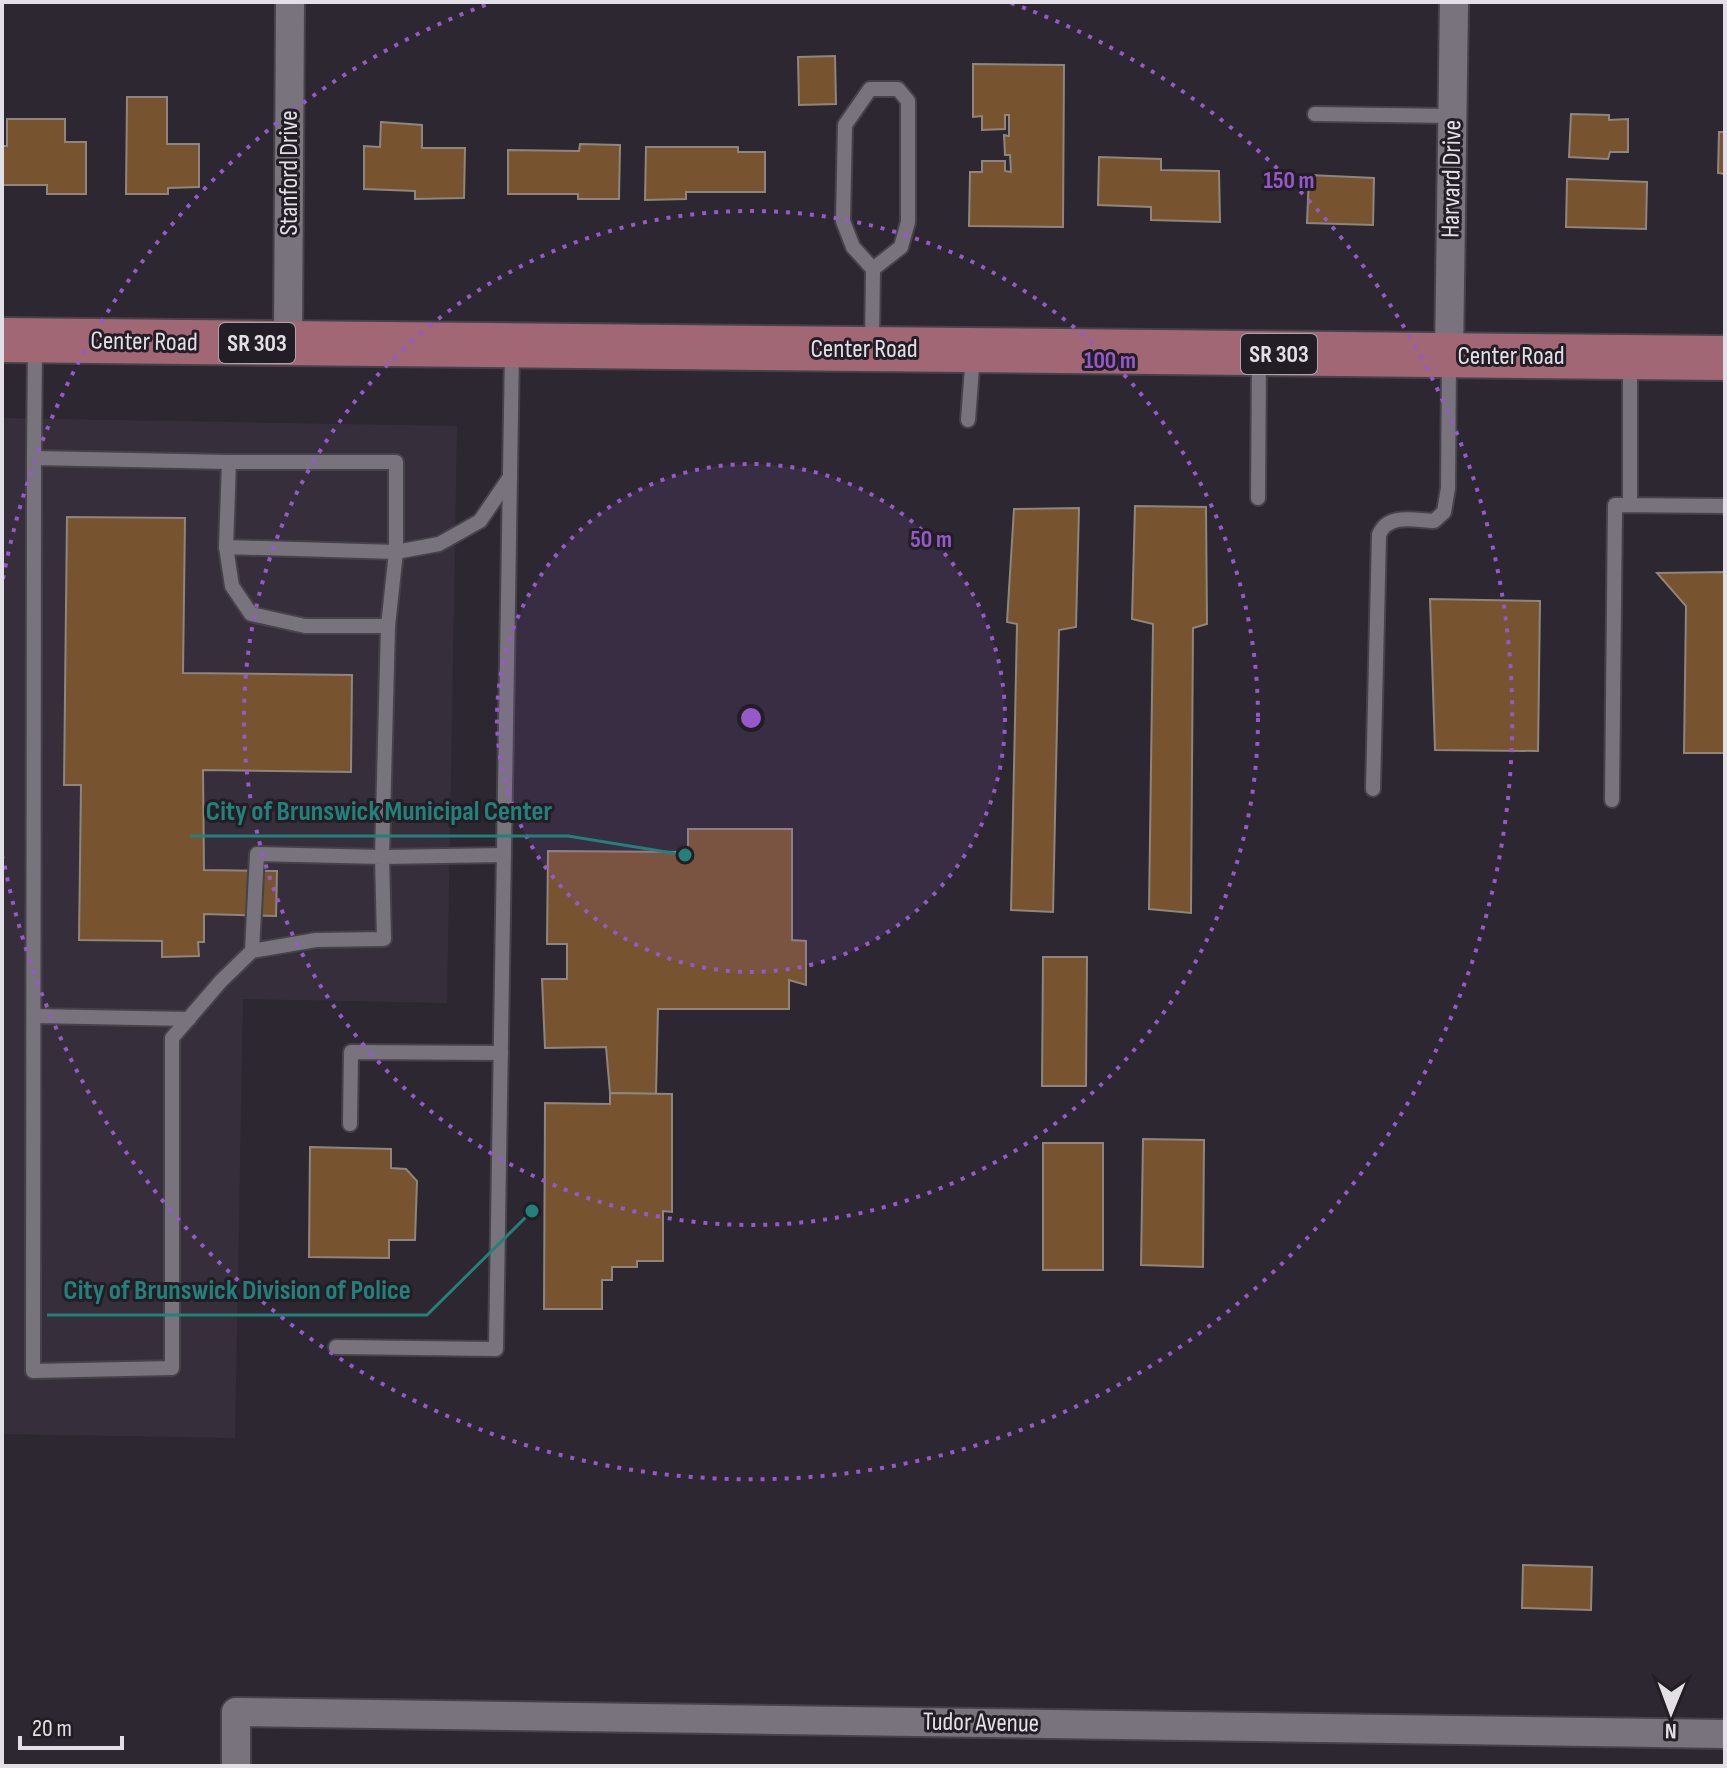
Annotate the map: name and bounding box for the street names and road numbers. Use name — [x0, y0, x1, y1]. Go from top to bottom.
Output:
street label: Stanford Drive — [274, 110, 305, 236]
street label: Harvard Drive — [1435, 120, 1469, 238]
road number: SR 303 — [219, 323, 295, 363]
street label: Center Road — [90, 326, 198, 358]
street label: Center Road — [810, 334, 918, 365]
road number: SR 303 — [1241, 334, 1317, 374]
street label: Center Road — [1457, 341, 1565, 372]
street label: Tudor Avenue — [923, 1706, 1039, 1740]

